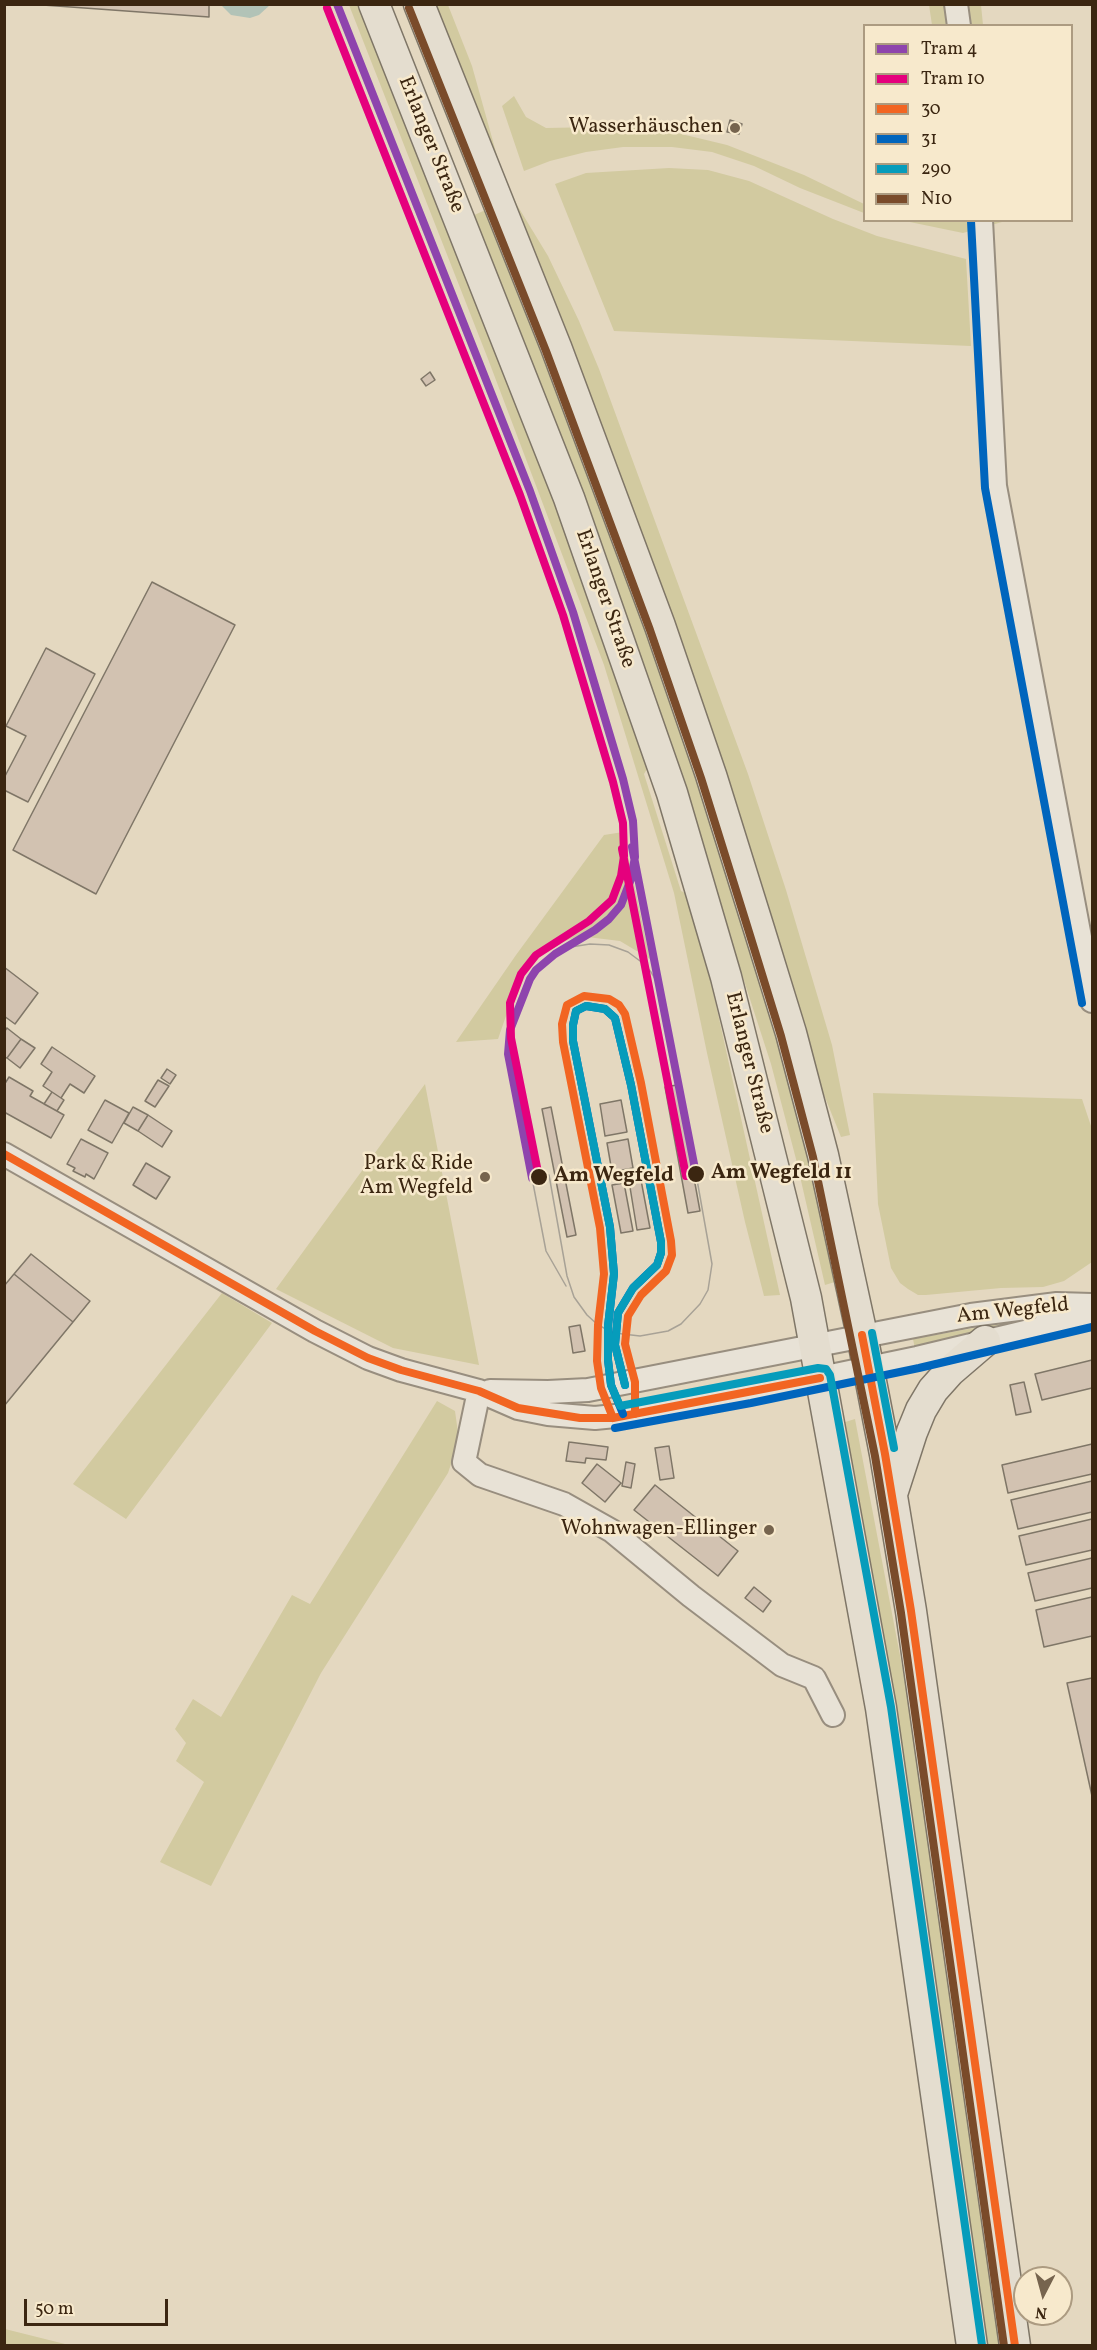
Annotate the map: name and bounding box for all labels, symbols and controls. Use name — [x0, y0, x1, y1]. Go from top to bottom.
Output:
legend — [863, 24, 1073, 222]
text: Tram 4 — [921, 37, 978, 62]
text: Tram 10 — [921, 67, 985, 92]
street label: Erlanger Straße — [391, 73, 469, 217]
text: 30 — [921, 97, 941, 122]
place label: Wasserhäuschen — [569, 115, 723, 141]
marker: Wasserhäuschen — [728, 121, 742, 135]
text: 31 — [921, 127, 937, 152]
text: 290 — [921, 157, 951, 182]
text: N10 — [921, 187, 952, 212]
street label: Erlanger Straße — [568, 526, 640, 672]
street label: Erlanger Straße — [718, 990, 778, 1136]
place label: Park & Ride Am Wegfeld — [360, 1152, 473, 1202]
place label: Am Wegfeld 11 — [711, 1161, 852, 1187]
place label: Am Wegfeld — [554, 1164, 674, 1190]
marker: Am Wegfeld 11 — [686, 1164, 706, 1184]
marker: Am Wegfeld — [529, 1167, 549, 1187]
marker: Park & Ride Am Wegfeld — [478, 1170, 492, 1184]
street label: Am Wegfeld — [956, 1294, 1070, 1330]
place label: Wohnwagen-Ellinger — [561, 1517, 757, 1543]
marker: Wohnwagen-Ellinger — [762, 1523, 776, 1537]
north arrow — [1013, 2266, 1073, 2326]
scale bar — [27, 2287, 171, 2325]
text: 50 m — [35, 2297, 74, 2322]
text: N — [1034, 2300, 1048, 2323]

